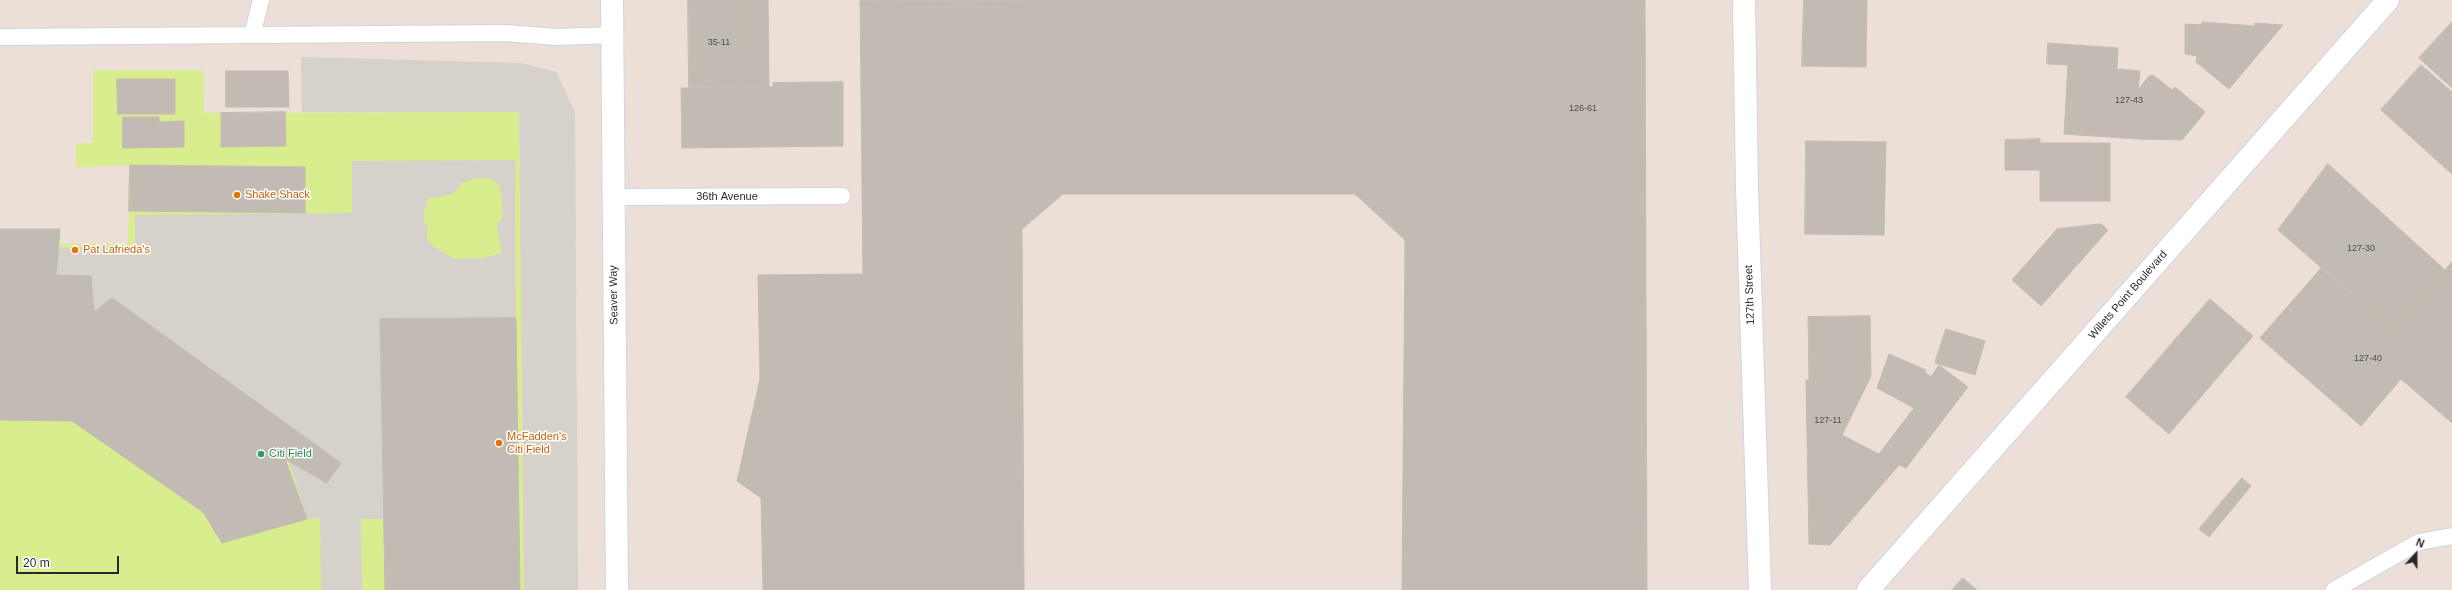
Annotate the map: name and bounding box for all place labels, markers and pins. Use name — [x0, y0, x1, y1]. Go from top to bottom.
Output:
place label: Shake Shack — [245, 188, 310, 202]
marker: Shake Shack — [232, 190, 242, 200]
place label: Pat Lafrieda's — [83, 243, 150, 257]
marker: Pat Lafrieda's — [70, 245, 80, 255]
place label: McFadden's Citi Field — [507, 430, 567, 456]
marker: McFadden's Citi Field — [494, 438, 504, 448]
place label: Citi Field — [269, 447, 312, 461]
marker: Citi Field — [256, 449, 266, 459]

